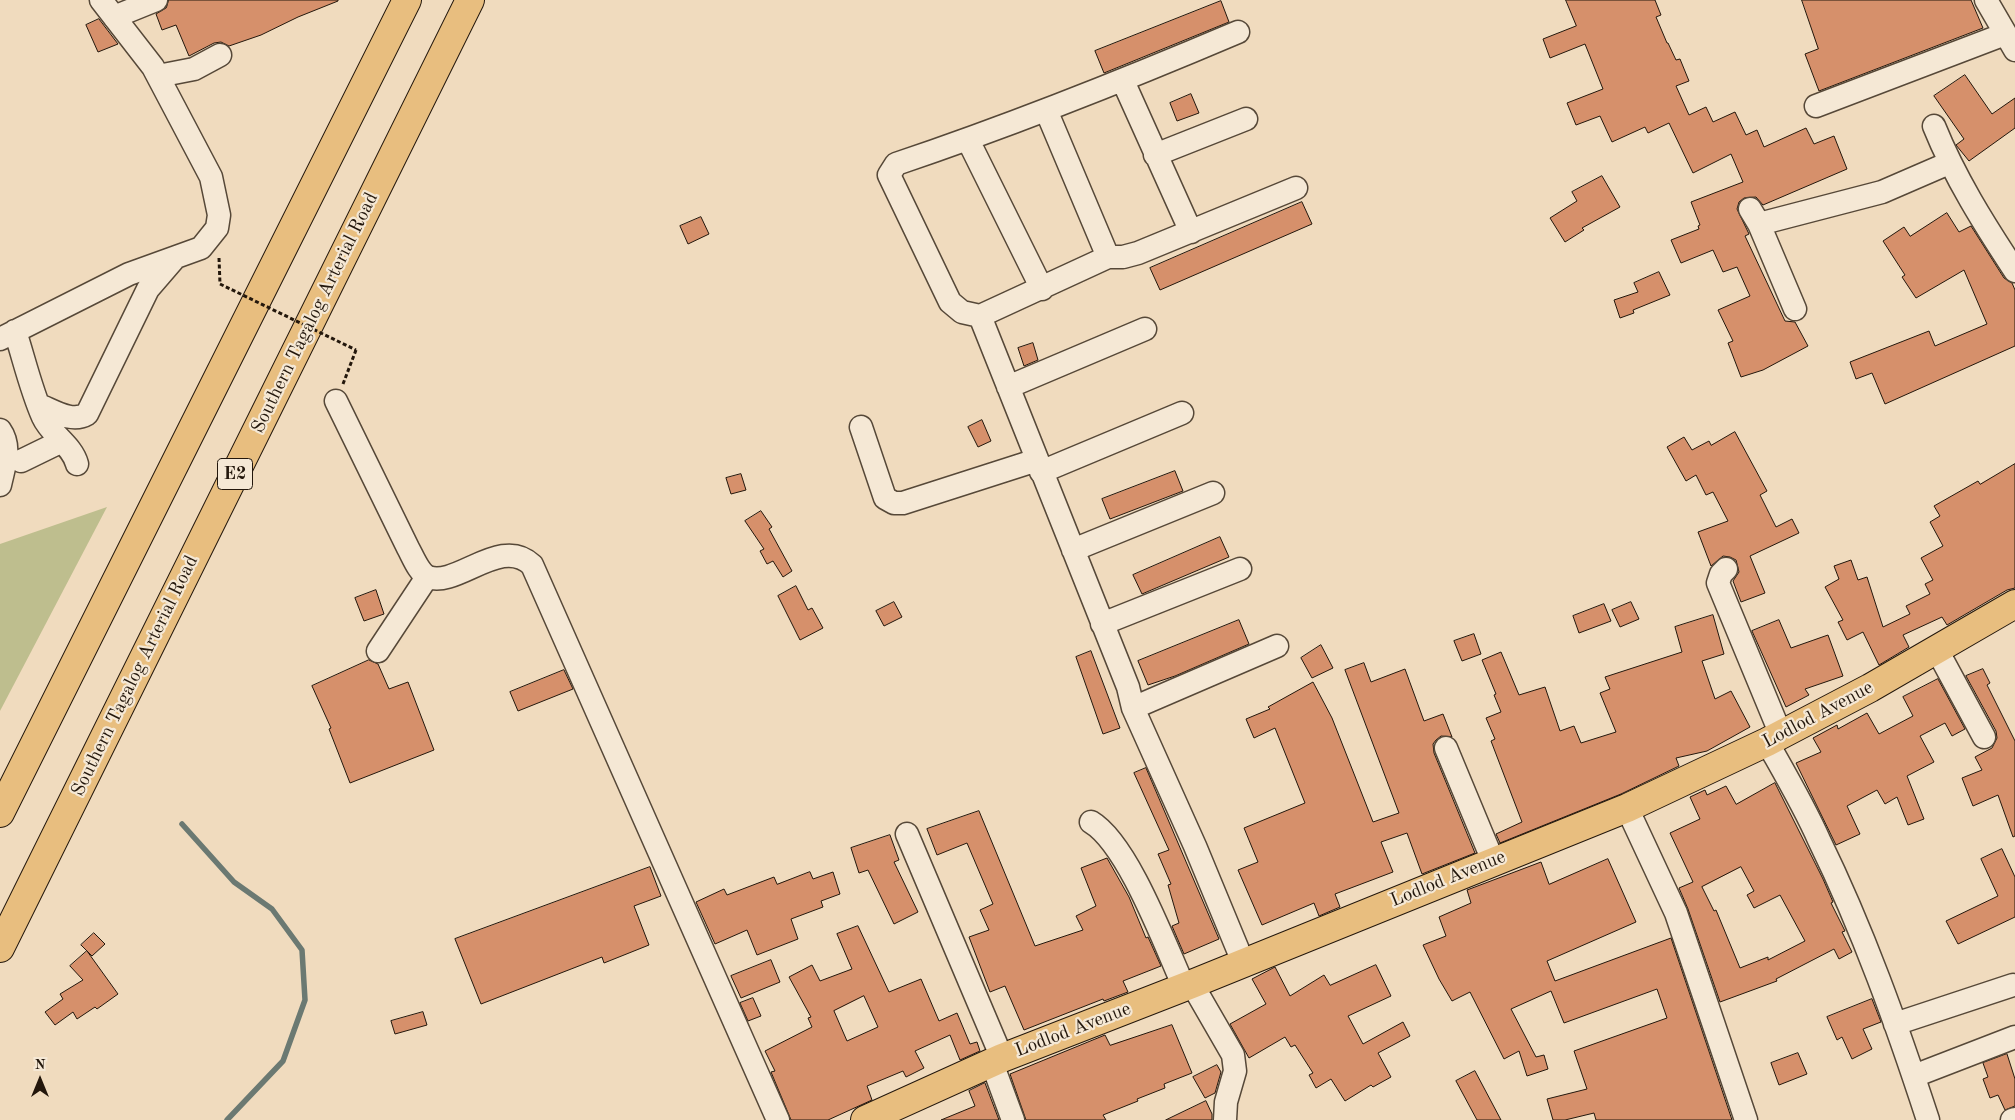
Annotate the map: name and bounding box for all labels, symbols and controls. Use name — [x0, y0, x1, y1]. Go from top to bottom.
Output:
street label: Southern Tagalog Arterial Road — [247, 189, 383, 437]
road number: E2 — [218, 458, 252, 489]
street label: Southern Tagalog Arterial Road — [67, 552, 203, 800]
street label: Lodlod Avenue — [1759, 676, 1877, 754]
street label: Lodlod Avenue — [1387, 846, 1509, 912]
street label: Lodlod Avenue — [1012, 997, 1134, 1063]
north arrow — [15, 1055, 65, 1105]
text: N — [35, 1058, 45, 1072]

